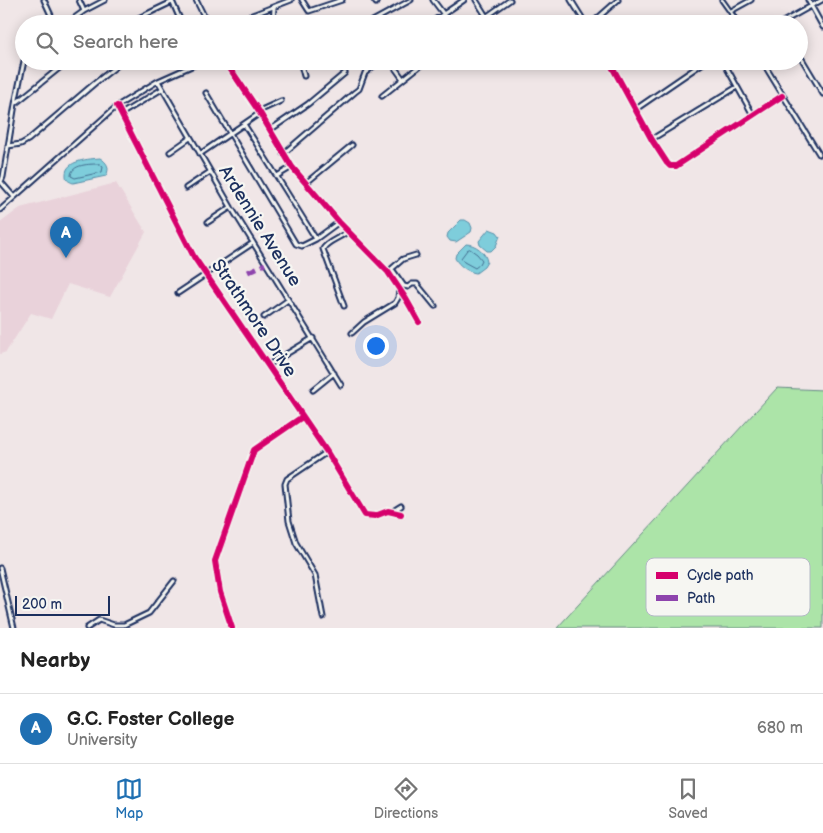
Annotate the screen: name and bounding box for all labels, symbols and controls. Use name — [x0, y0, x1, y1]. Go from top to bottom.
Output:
search box — [15, 15, 808, 70]
icon: search — [33, 29, 61, 57]
text: Search here — [73, 31, 178, 54]
street label: Ardennie Avenue — [214, 162, 306, 291]
pin: A — [50, 217, 82, 258]
street label: Strathmore Drive — [207, 255, 301, 381]
your location — [363, 333, 389, 359]
legend — [646, 558, 810, 616]
text: Cycle path — [687, 567, 754, 584]
text: Path — [687, 590, 715, 607]
scale bar — [15, 593, 110, 616]
text: 200 m — [22, 596, 62, 613]
text: Nearby — [20, 648, 90, 673]
text: G.C. Foster College — [67, 708, 235, 731]
text: A — [31, 719, 41, 738]
text: 680 m — [757, 719, 803, 738]
text: University — [67, 731, 138, 750]
tab: Map — [115, 775, 143, 822]
tab: Directions — [374, 775, 438, 822]
tab: Saved — [668, 775, 708, 822]

